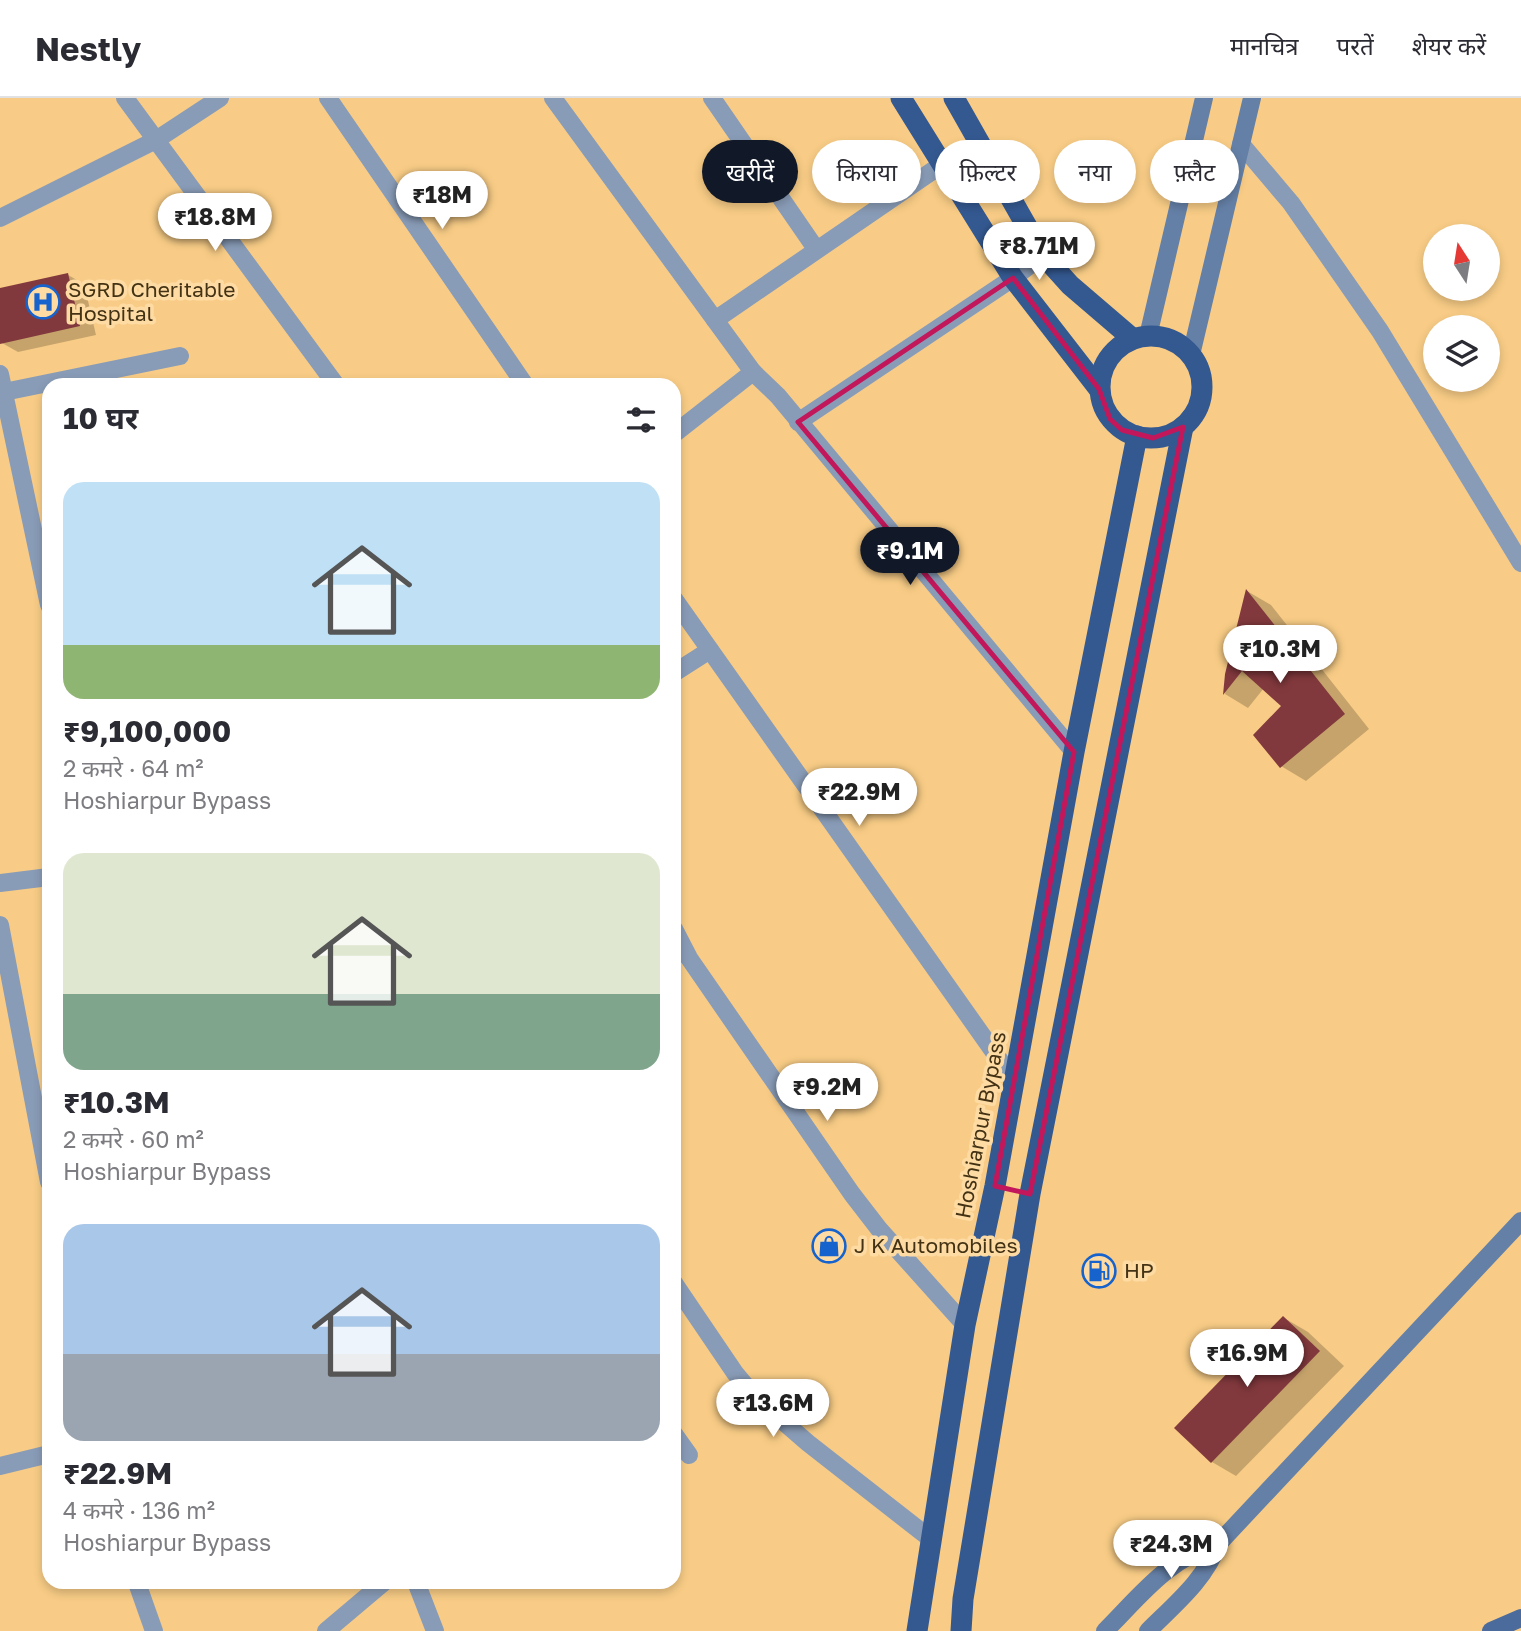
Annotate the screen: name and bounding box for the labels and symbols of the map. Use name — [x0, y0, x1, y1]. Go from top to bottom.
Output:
pin: ₹18M — [401, 172, 483, 231]
pin: ₹18.8M — [158, 194, 272, 253]
pin: ₹8.71M — [982, 222, 1096, 282]
north arrow — [1423, 224, 1500, 301]
place label: SGRD Cheritable Hospital — [68, 276, 236, 326]
hospital icon: SGRD Cheritable Hospital — [24, 283, 62, 321]
pin: ₹9.1M — [861, 528, 959, 587]
pin: ₹10.3M — [1223, 626, 1337, 685]
pin: ₹22.9M — [802, 768, 916, 828]
street label: Hoshiarpur Bypass — [949, 1029, 1011, 1221]
pin: ₹9.2M — [778, 1063, 876, 1123]
shop icon: J K Automobiles — [810, 1227, 848, 1265]
place label: J K Automobiles — [854, 1232, 1018, 1258]
fuel station icon: HP — [1080, 1252, 1118, 1290]
place label: HP — [1124, 1257, 1154, 1283]
pin: ₹16.9M — [1190, 1330, 1304, 1389]
pin: ₹13.6M — [716, 1380, 830, 1439]
pin: ₹24.3M — [1114, 1520, 1228, 1580]

